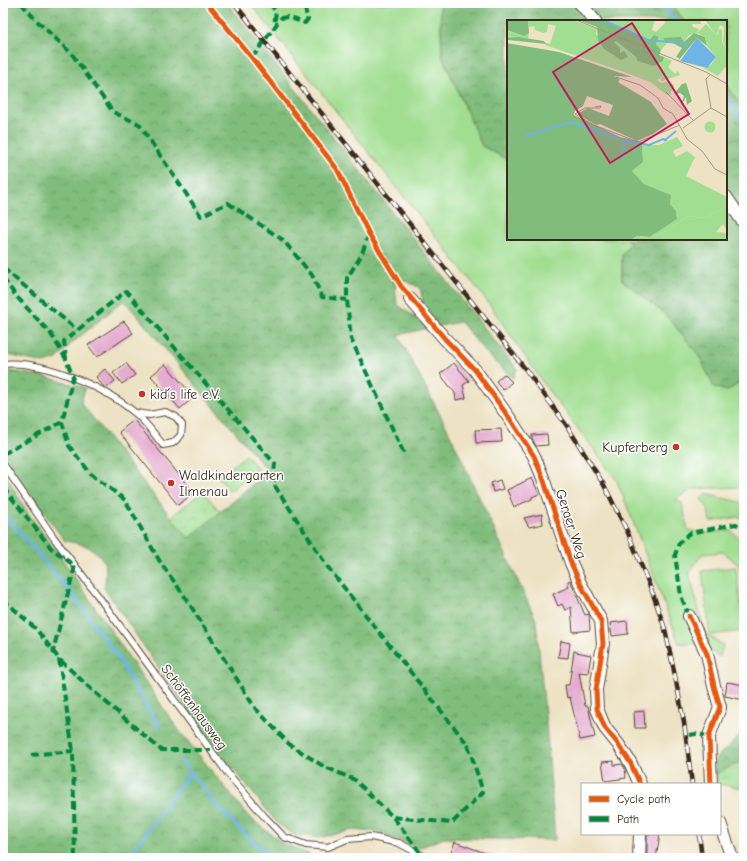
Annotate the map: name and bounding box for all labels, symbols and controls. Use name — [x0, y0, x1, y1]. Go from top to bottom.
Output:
inset map — [507, 20, 727, 240]
place label: kid´s life e.V. — [150, 386, 219, 403]
marker: kid´s life e.V. — [137, 389, 147, 399]
place label: Kupferberg — [602, 439, 668, 456]
marker: Kupferberg — [671, 442, 681, 452]
place label: Waldkindergarten Ilmenau — [179, 467, 284, 500]
marker: Waldkindergarten Ilmenau — [166, 478, 176, 488]
street label: Geraer Weg — [552, 487, 590, 561]
street label: Schöffenhausweg — [157, 661, 231, 753]
legend — [581, 783, 721, 835]
text: Cycle path — [617, 792, 670, 806]
text: Path — [617, 812, 639, 826]

